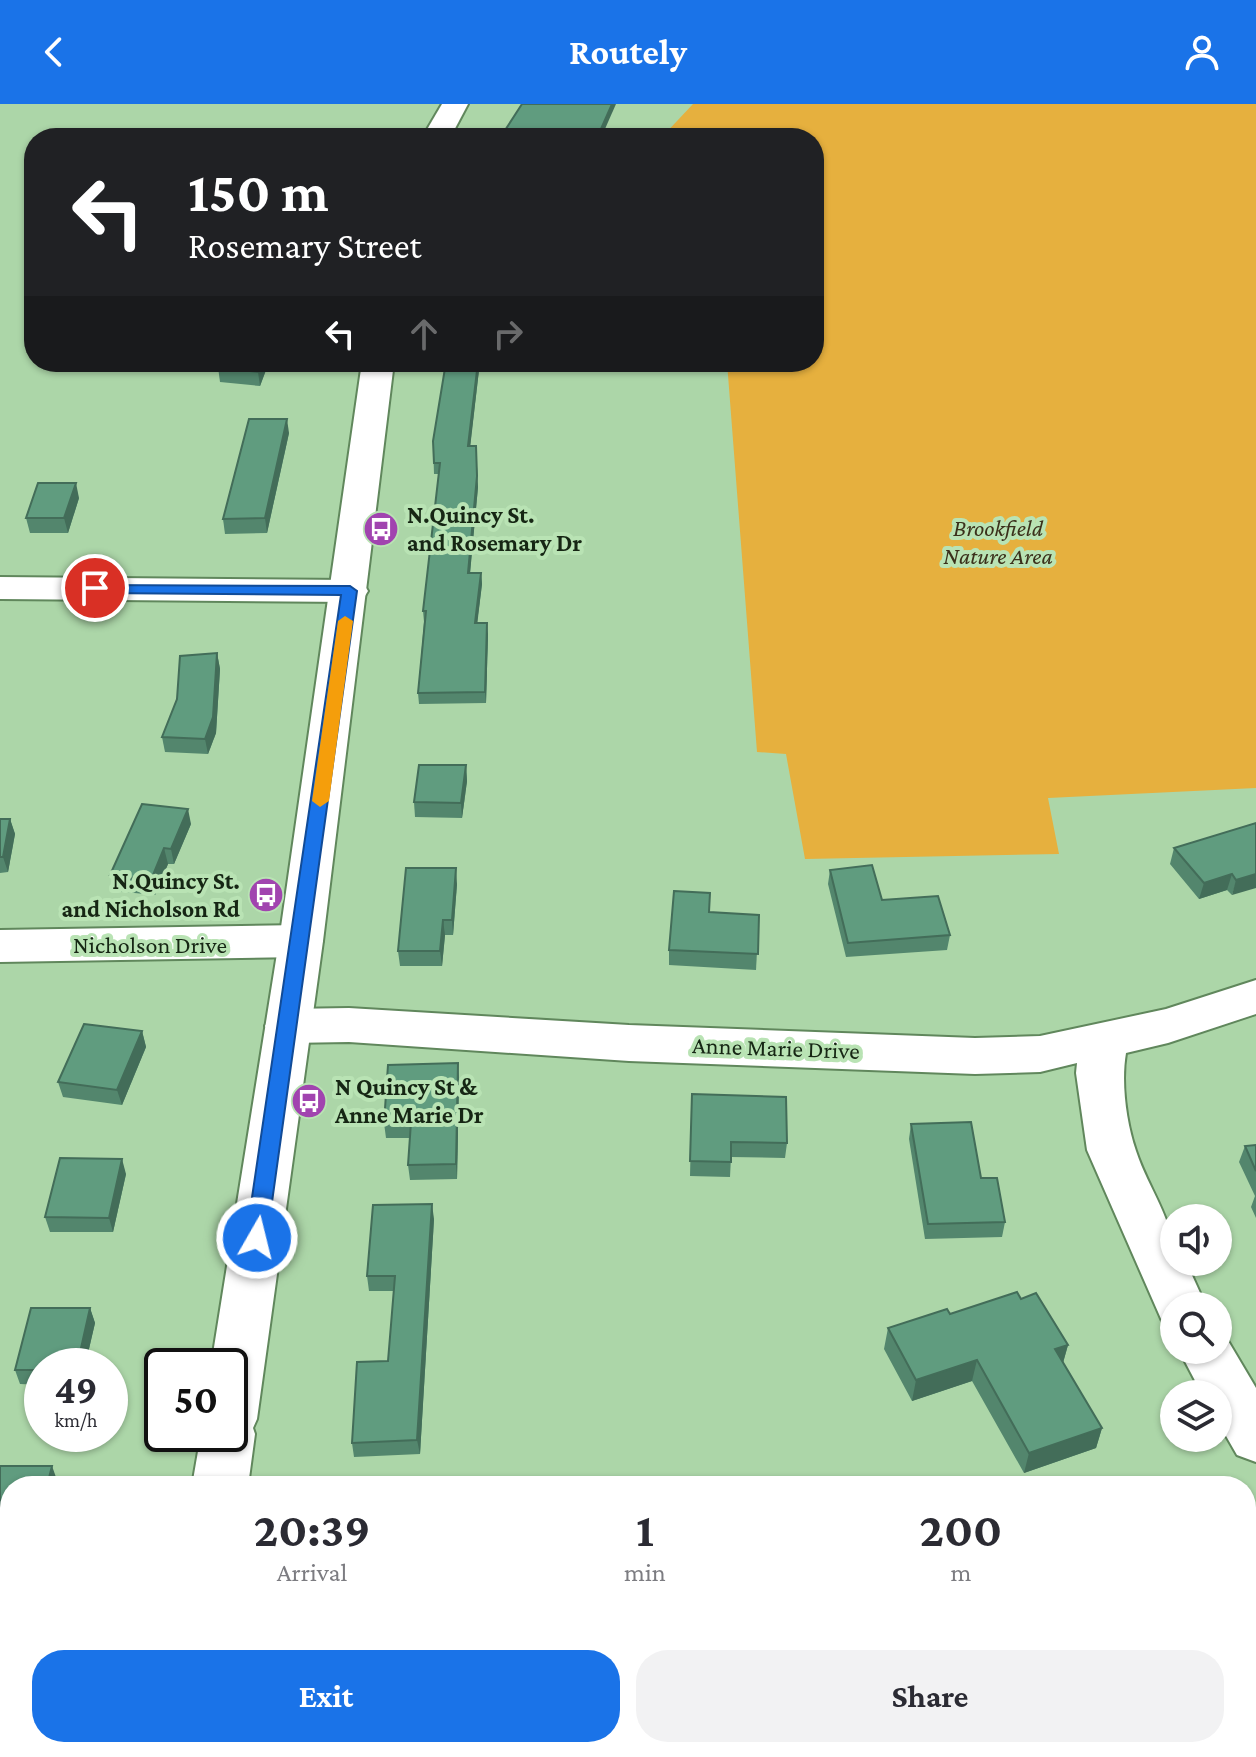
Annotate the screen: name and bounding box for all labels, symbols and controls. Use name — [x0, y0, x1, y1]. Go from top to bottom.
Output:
icon: back — [32, 30, 76, 74]
icon: person — [1180, 30, 1224, 74]
text: Routely — [569, 32, 687, 72]
icon: left — [56, 160, 160, 264]
text: 150 m — [188, 161, 329, 223]
text: Rosemary Street — [188, 226, 421, 266]
icon: left — [318, 312, 362, 356]
icon: ahead — [402, 312, 446, 356]
icon: right — [486, 312, 530, 356]
place label: N.Quincy St. and Rosemary Dr — [407, 501, 583, 556]
bus stop icon: N.Quincy St. and Rosemary Dr — [362, 510, 400, 548]
park label: Brookfield Nature Area — [943, 514, 1053, 569]
pin — [61, 554, 129, 622]
icon: arrive — [73, 566, 117, 610]
place label: N.Quincy St. and Nicholson Rd — [62, 867, 240, 922]
bus stop icon: N.Quincy St. and Nicholson Rd — [247, 876, 285, 914]
street label: Nicholson Drive — [73, 931, 227, 958]
street label: Anne Marie Drive — [692, 1031, 860, 1064]
place label: N Quincy St & Anne Marie Dr — [334, 1073, 484, 1128]
bus stop icon: N Quincy St & Anne Marie Dr — [290, 1082, 328, 1120]
position arrow — [215, 1196, 299, 1280]
map controls — [1160, 1204, 1232, 1452]
button: sound — [1160, 1204, 1232, 1276]
button: search — [1160, 1292, 1232, 1364]
speed limit sign: 50 — [144, 1348, 248, 1452]
text: 49 — [54, 1367, 98, 1412]
button: layers — [1160, 1380, 1232, 1452]
text: km/h — [54, 1409, 98, 1431]
text: 20:39 — [254, 1503, 370, 1556]
text: 1 — [636, 1503, 654, 1556]
text: 200 — [919, 1503, 1002, 1556]
text: Arrival — [277, 1558, 347, 1587]
text: min — [624, 1558, 666, 1587]
text: m — [950, 1558, 971, 1587]
button: Exit — [32, 1650, 620, 1742]
button: Share — [636, 1650, 1224, 1742]

